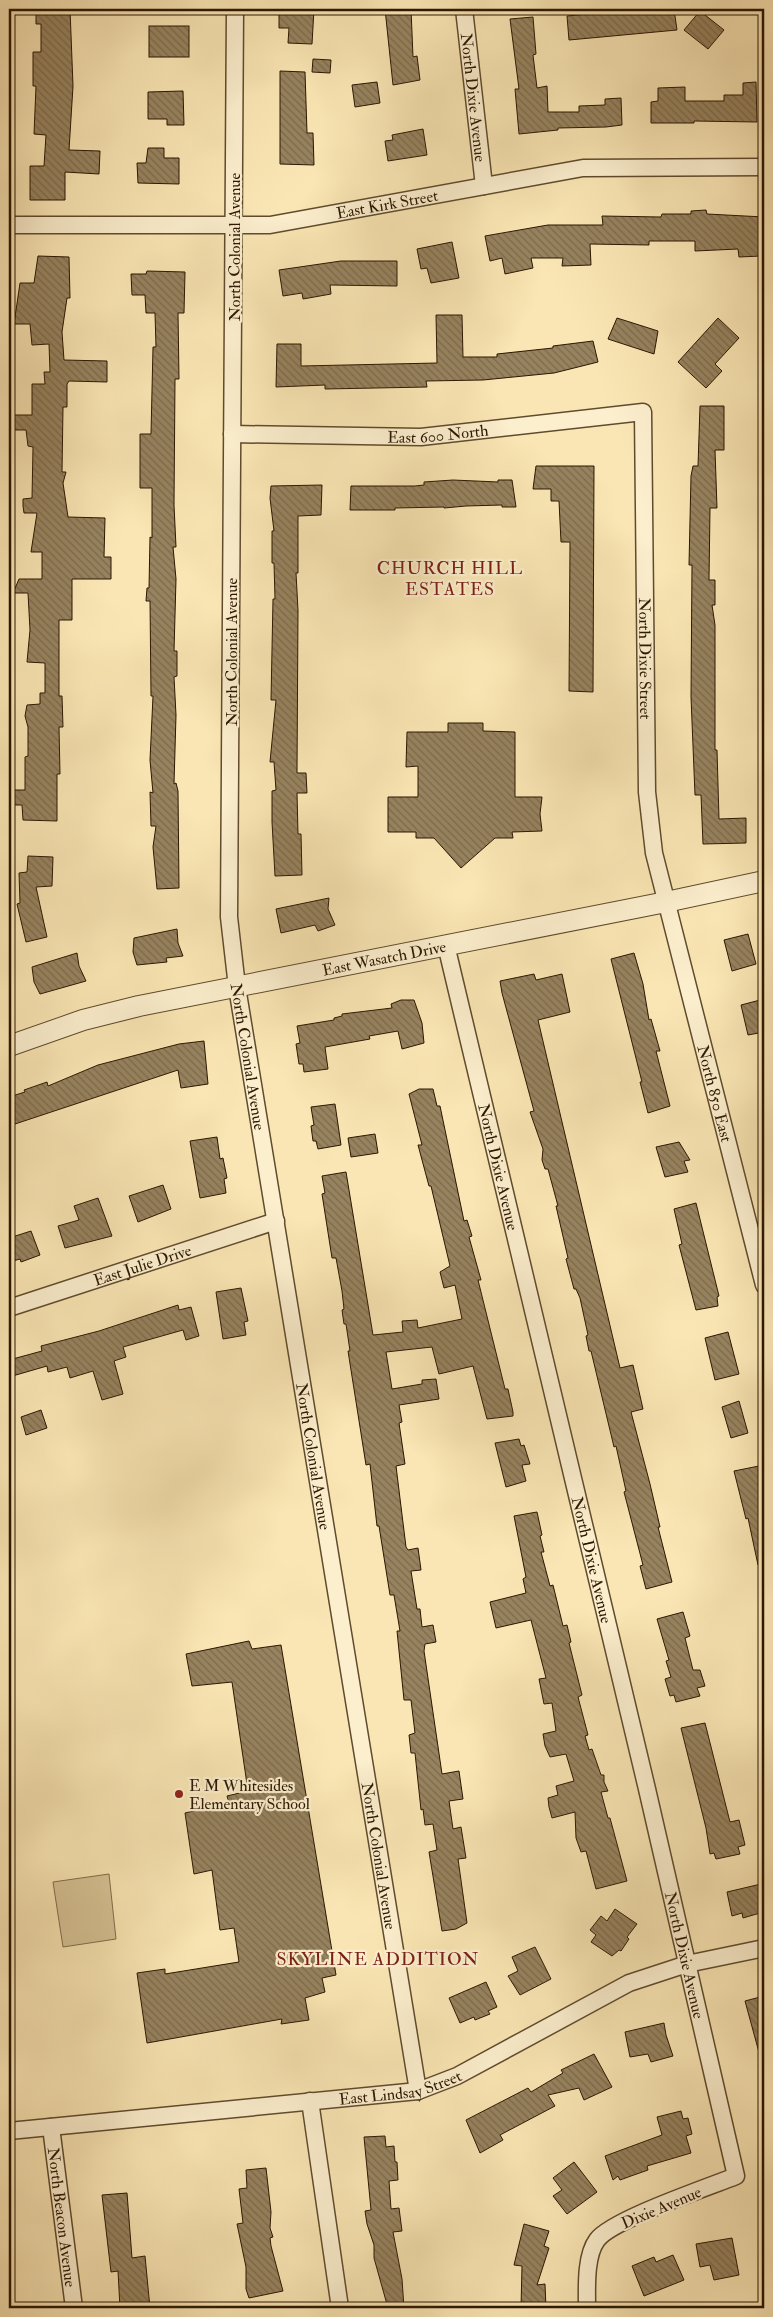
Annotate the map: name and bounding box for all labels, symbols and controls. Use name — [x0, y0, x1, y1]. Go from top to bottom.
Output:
street label: North Dixie Avenue — [456, 32, 490, 163]
street label: North Colonial Avenue — [225, 172, 245, 321]
street label: East Kirk Street — [335, 186, 440, 224]
street label: East 600 North — [387, 420, 490, 448]
district label: CHURCH HILL ESTATES — [377, 557, 523, 601]
street label: North Colonial Avenue — [222, 577, 242, 726]
street label: North Dixie Street — [634, 598, 655, 720]
street label: East Wasatch Drive — [321, 937, 448, 981]
street label: North Colonial Avenue — [226, 982, 269, 1132]
street label: North 850 East — [692, 1043, 736, 1144]
street label: North Dixie Avenue — [473, 1102, 523, 1233]
street label: East Julie Drive — [91, 1240, 194, 1291]
street label: North Colonial Avenue — [291, 1381, 335, 1532]
street label: North Dixie Avenue — [567, 1495, 616, 1626]
place label: E M Whitesides Elementary School — [189, 1776, 310, 1814]
street label: North Colonial Avenue — [357, 1781, 400, 1931]
marker: E M Whitesides Elementary School — [173, 1788, 185, 1800]
street label: North Dixie Avenue — [660, 1890, 709, 2021]
district label: SKYLINE ADDITION — [277, 1948, 479, 1971]
street label: East Lindsay Street — [338, 2066, 466, 2110]
street label: North Beacon Avenue — [43, 2146, 80, 2289]
street label: Dixie Avenue — [618, 2182, 705, 2234]

